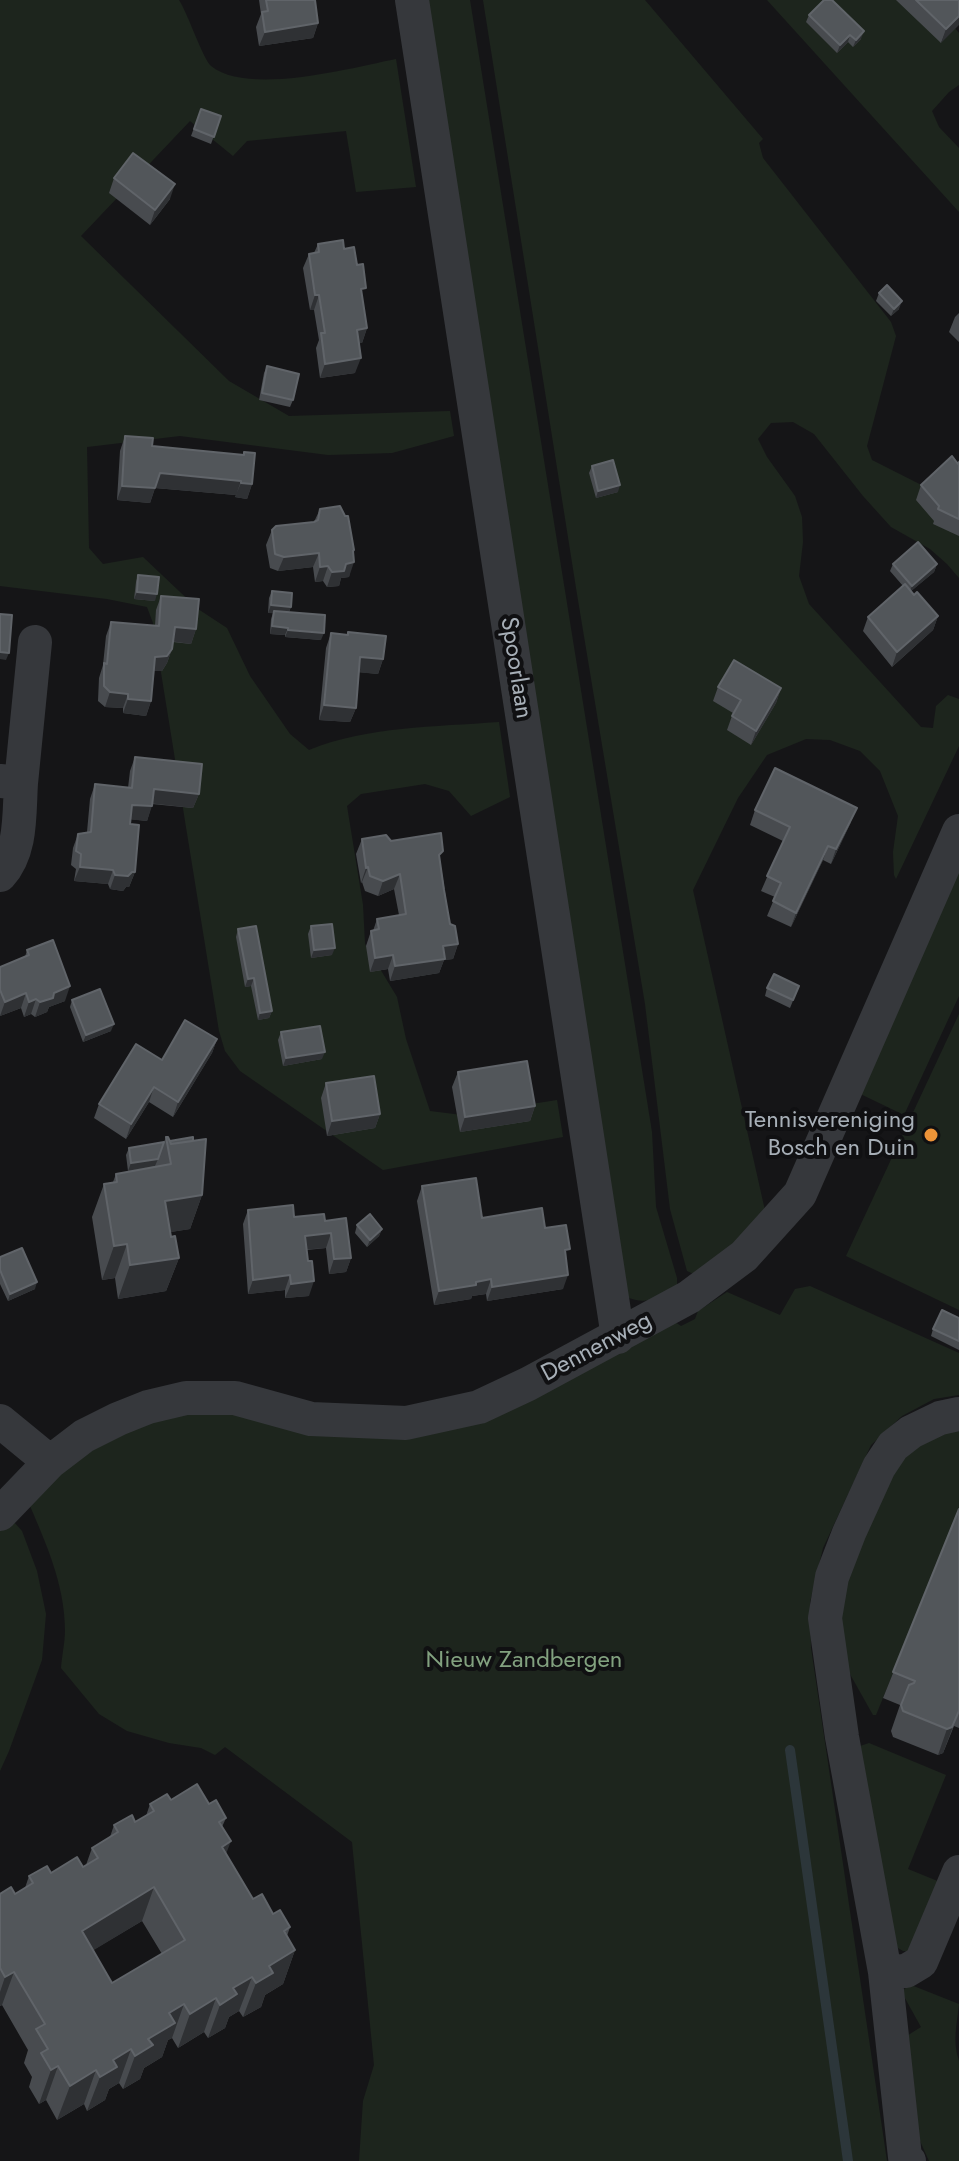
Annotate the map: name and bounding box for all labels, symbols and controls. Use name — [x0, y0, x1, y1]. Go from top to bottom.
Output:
street label: Spoorlaan — [493, 615, 537, 721]
place label: Tennisvereniging Bosch en Duin — [745, 1107, 915, 1163]
marker: Tennisvereniging Bosch en Duin — [922, 1126, 940, 1144]
street label: Dennenweg — [537, 1307, 657, 1389]
park label: Nieuw Zandbergen — [426, 1647, 622, 1675]

